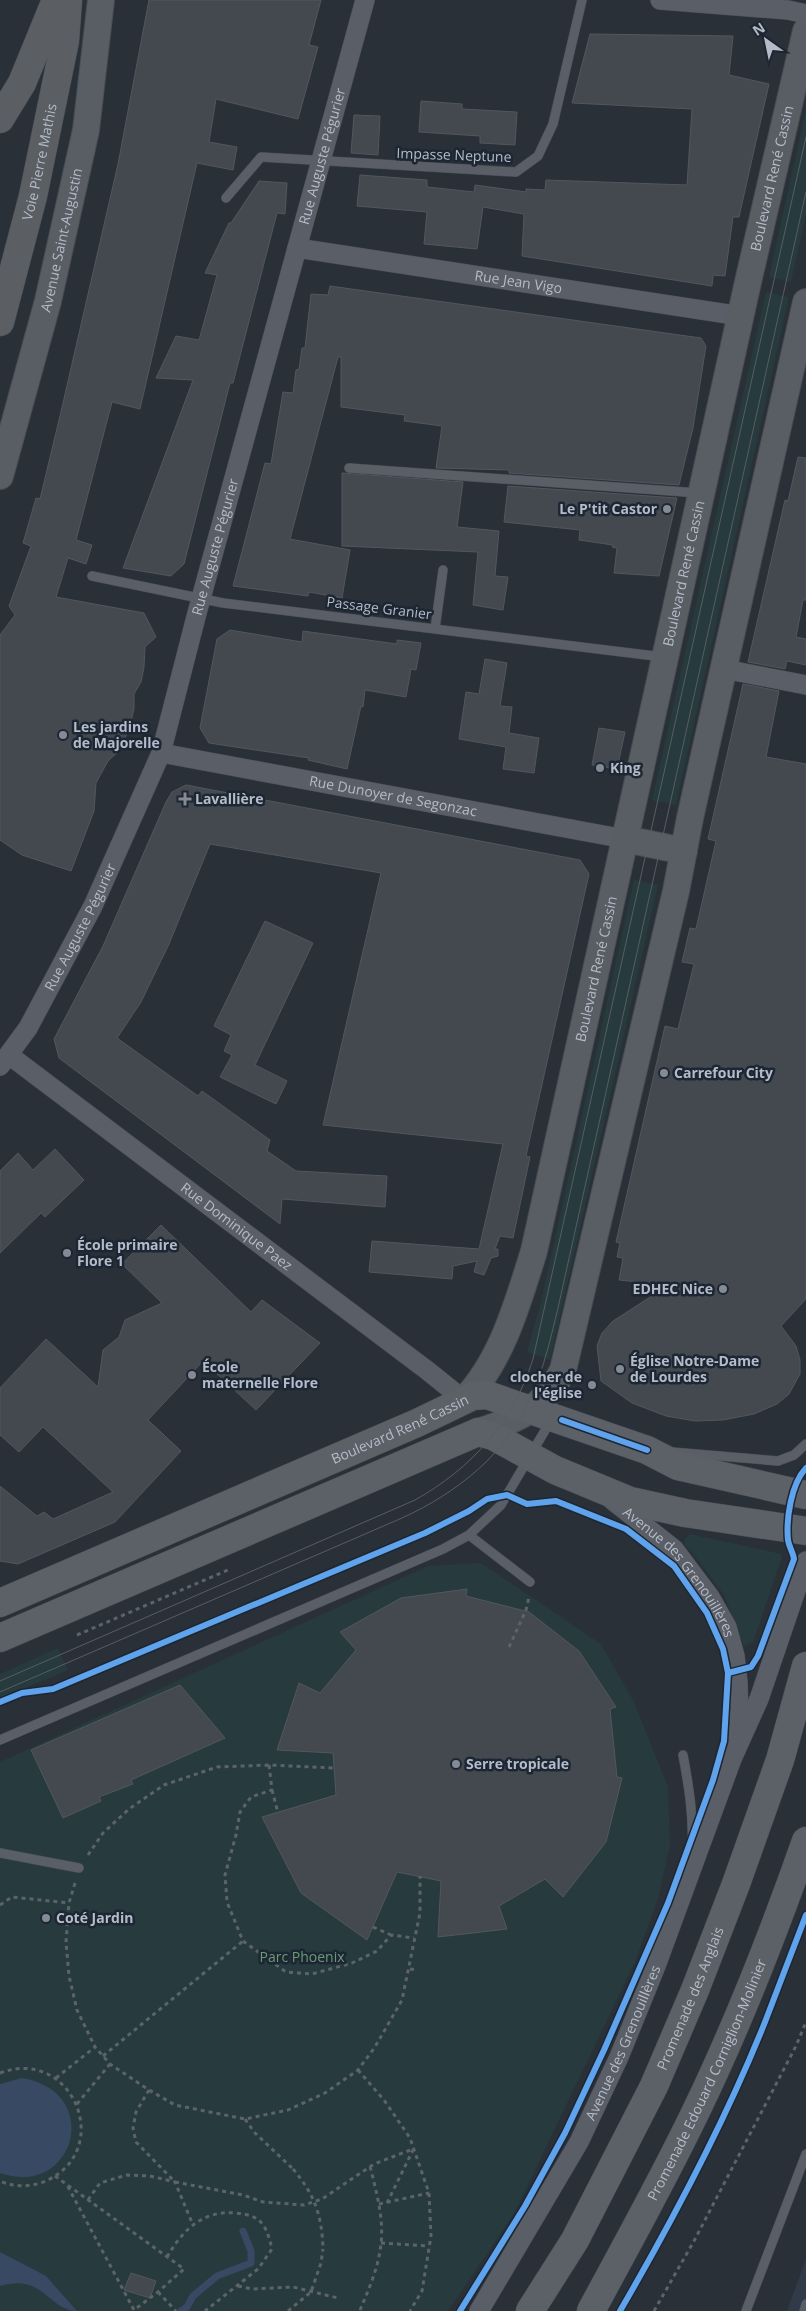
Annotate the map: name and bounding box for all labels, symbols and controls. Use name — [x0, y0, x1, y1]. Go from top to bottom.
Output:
north arrow — [741, 15, 791, 65]
text: N — [749, 18, 769, 40]
street label: Rue Auguste Pégurier — [294, 85, 350, 227]
street label: Voie Pierre Mathis — [17, 101, 61, 222]
street label: Boulevard René Cassin — [745, 103, 798, 253]
street label: Impasse Neptune — [396, 143, 512, 166]
street label: Avenue Saint-Augustin — [35, 166, 86, 314]
street label: Rue Jean Vigo — [473, 265, 564, 297]
street label: Rue Auguste Pégurier — [187, 476, 243, 617]
place label: Le P'tit Castor — [559, 499, 658, 518]
street label: Boulevard René Cassin — [658, 499, 708, 648]
marker: Le P'tit Castor — [661, 503, 673, 515]
street label: Passage Granier — [325, 592, 433, 623]
place label: Les jardins de Majorelle — [73, 717, 160, 752]
marker: Les jardins de Majorelle — [57, 729, 69, 741]
place label: King — [610, 758, 641, 777]
marker: King — [594, 762, 606, 774]
street label: Rue Dunoyer de Segonzac — [308, 771, 479, 820]
place label: Lavallière — [195, 789, 264, 808]
marker: Lavallière — [179, 793, 191, 805]
street label: Rue Auguste Pégurier — [40, 860, 120, 994]
street label: Boulevard René Cassin — [570, 894, 621, 1044]
place label: Carrefour City — [674, 1063, 773, 1082]
marker: Carrefour City — [658, 1067, 670, 1079]
street label: Rue Dominique Paez — [177, 1178, 297, 1275]
place label: École primaire Flore 1 — [77, 1235, 177, 1270]
marker: École primaire Flore 1 — [61, 1247, 73, 1259]
place label: EDHEC Nice — [633, 1279, 713, 1298]
marker: EDHEC Nice — [717, 1283, 729, 1295]
place label: Église Notre-Dame de Lourdes — [630, 1351, 759, 1386]
place label: École maternelle Flore — [202, 1357, 318, 1392]
marker: Église Notre-Dame de Lourdes — [614, 1363, 626, 1375]
place label: clocher de l'église — [510, 1367, 582, 1402]
marker: École maternelle Flore — [186, 1369, 198, 1381]
marker: clocher de l'église — [586, 1379, 598, 1391]
street label: Boulevard René Cassin — [328, 1390, 472, 1468]
street label: Avenue des Grenouillères — [619, 1502, 739, 1640]
place label: Serre tropicale — [466, 1754, 569, 1773]
marker: Serre tropicale — [450, 1758, 462, 1770]
place label: Coté Jardin — [56, 1908, 133, 1927]
marker: Coté Jardin — [40, 1912, 52, 1924]
street label: Promenade des Anglais — [652, 1924, 728, 2073]
park label: Parc Phoenix — [259, 1947, 345, 1966]
street label: Promenade Edouard Corniglion-Molinier — [642, 1956, 770, 2204]
street label: Avenue des Grenouillères — [581, 1962, 665, 2123]

